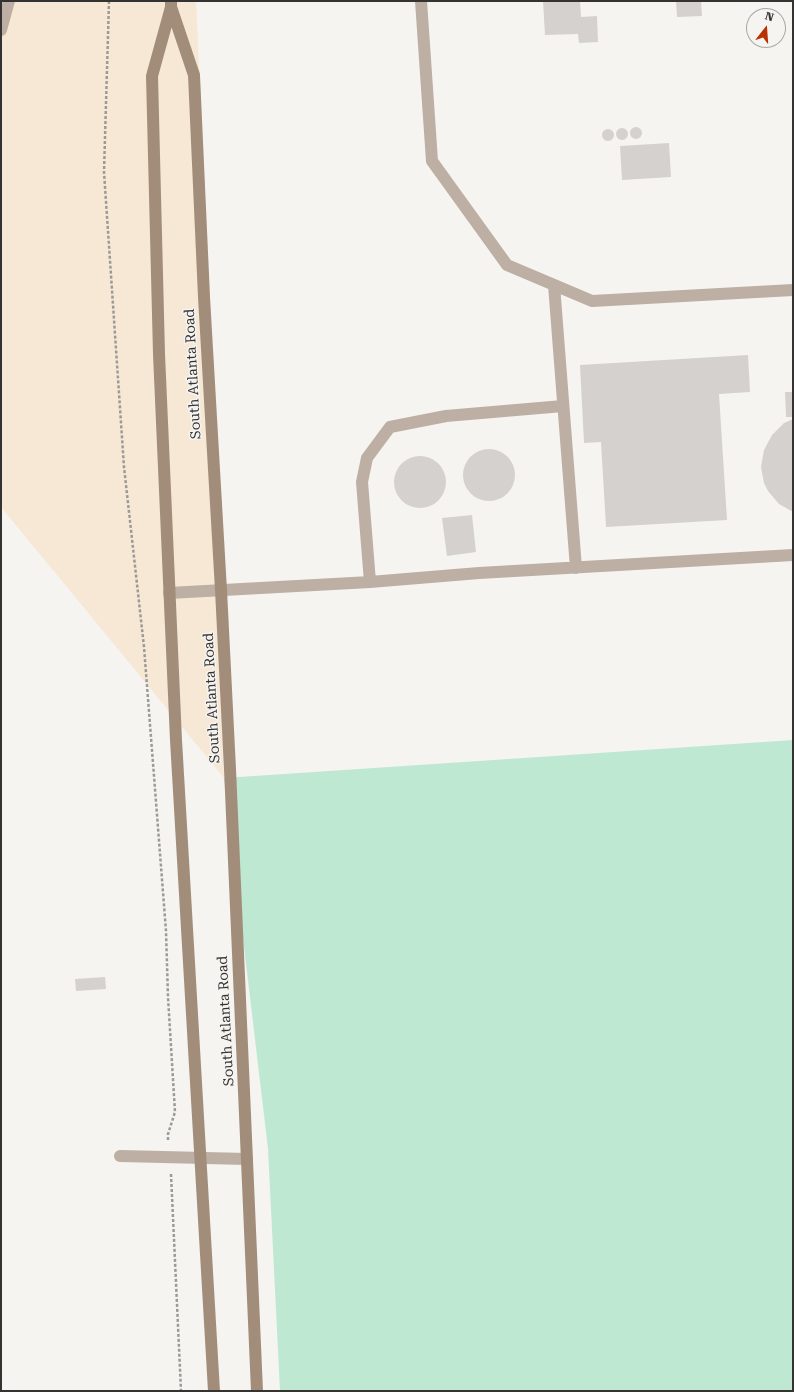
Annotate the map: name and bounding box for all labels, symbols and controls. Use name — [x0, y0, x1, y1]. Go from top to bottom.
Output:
north arrow — [746, 8, 786, 48]
text: N — [763, 10, 775, 24]
street label: South Atlanta Road — [181, 308, 205, 440]
street label: South Atlanta Road — [200, 632, 224, 764]
street label: South Atlanta Road — [214, 955, 238, 1087]

